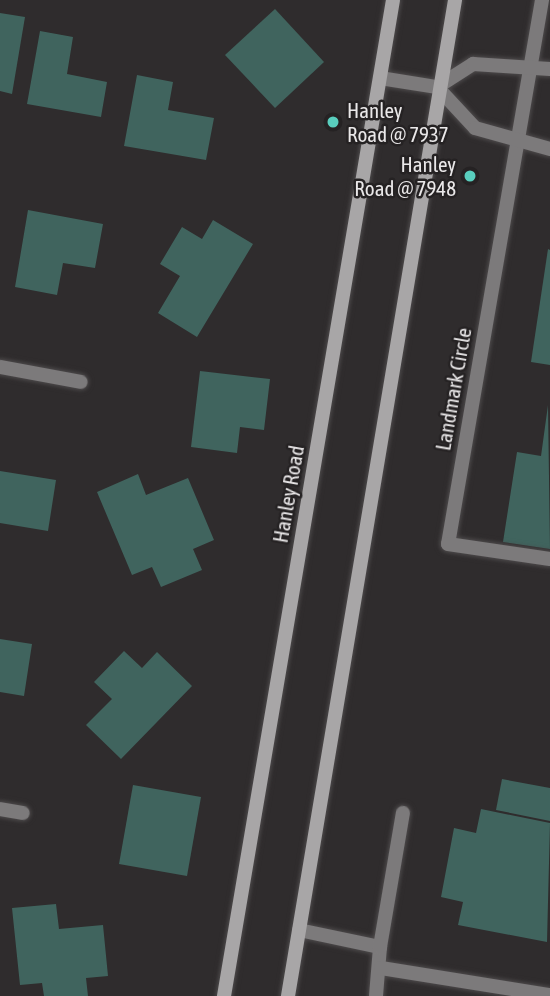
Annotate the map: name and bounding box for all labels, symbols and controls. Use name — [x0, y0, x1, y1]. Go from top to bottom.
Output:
place label: Hanley Road @ 7937 — [347, 97, 449, 147]
marker: Hanley Road @ 7937 — [325, 114, 341, 130]
place label: Hanley Road @ 7948 — [354, 151, 456, 201]
marker: Hanley Road @ 7948 — [462, 168, 478, 184]
street label: Landmark Circle — [430, 326, 476, 452]
street label: Hanley Road — [267, 443, 309, 545]

